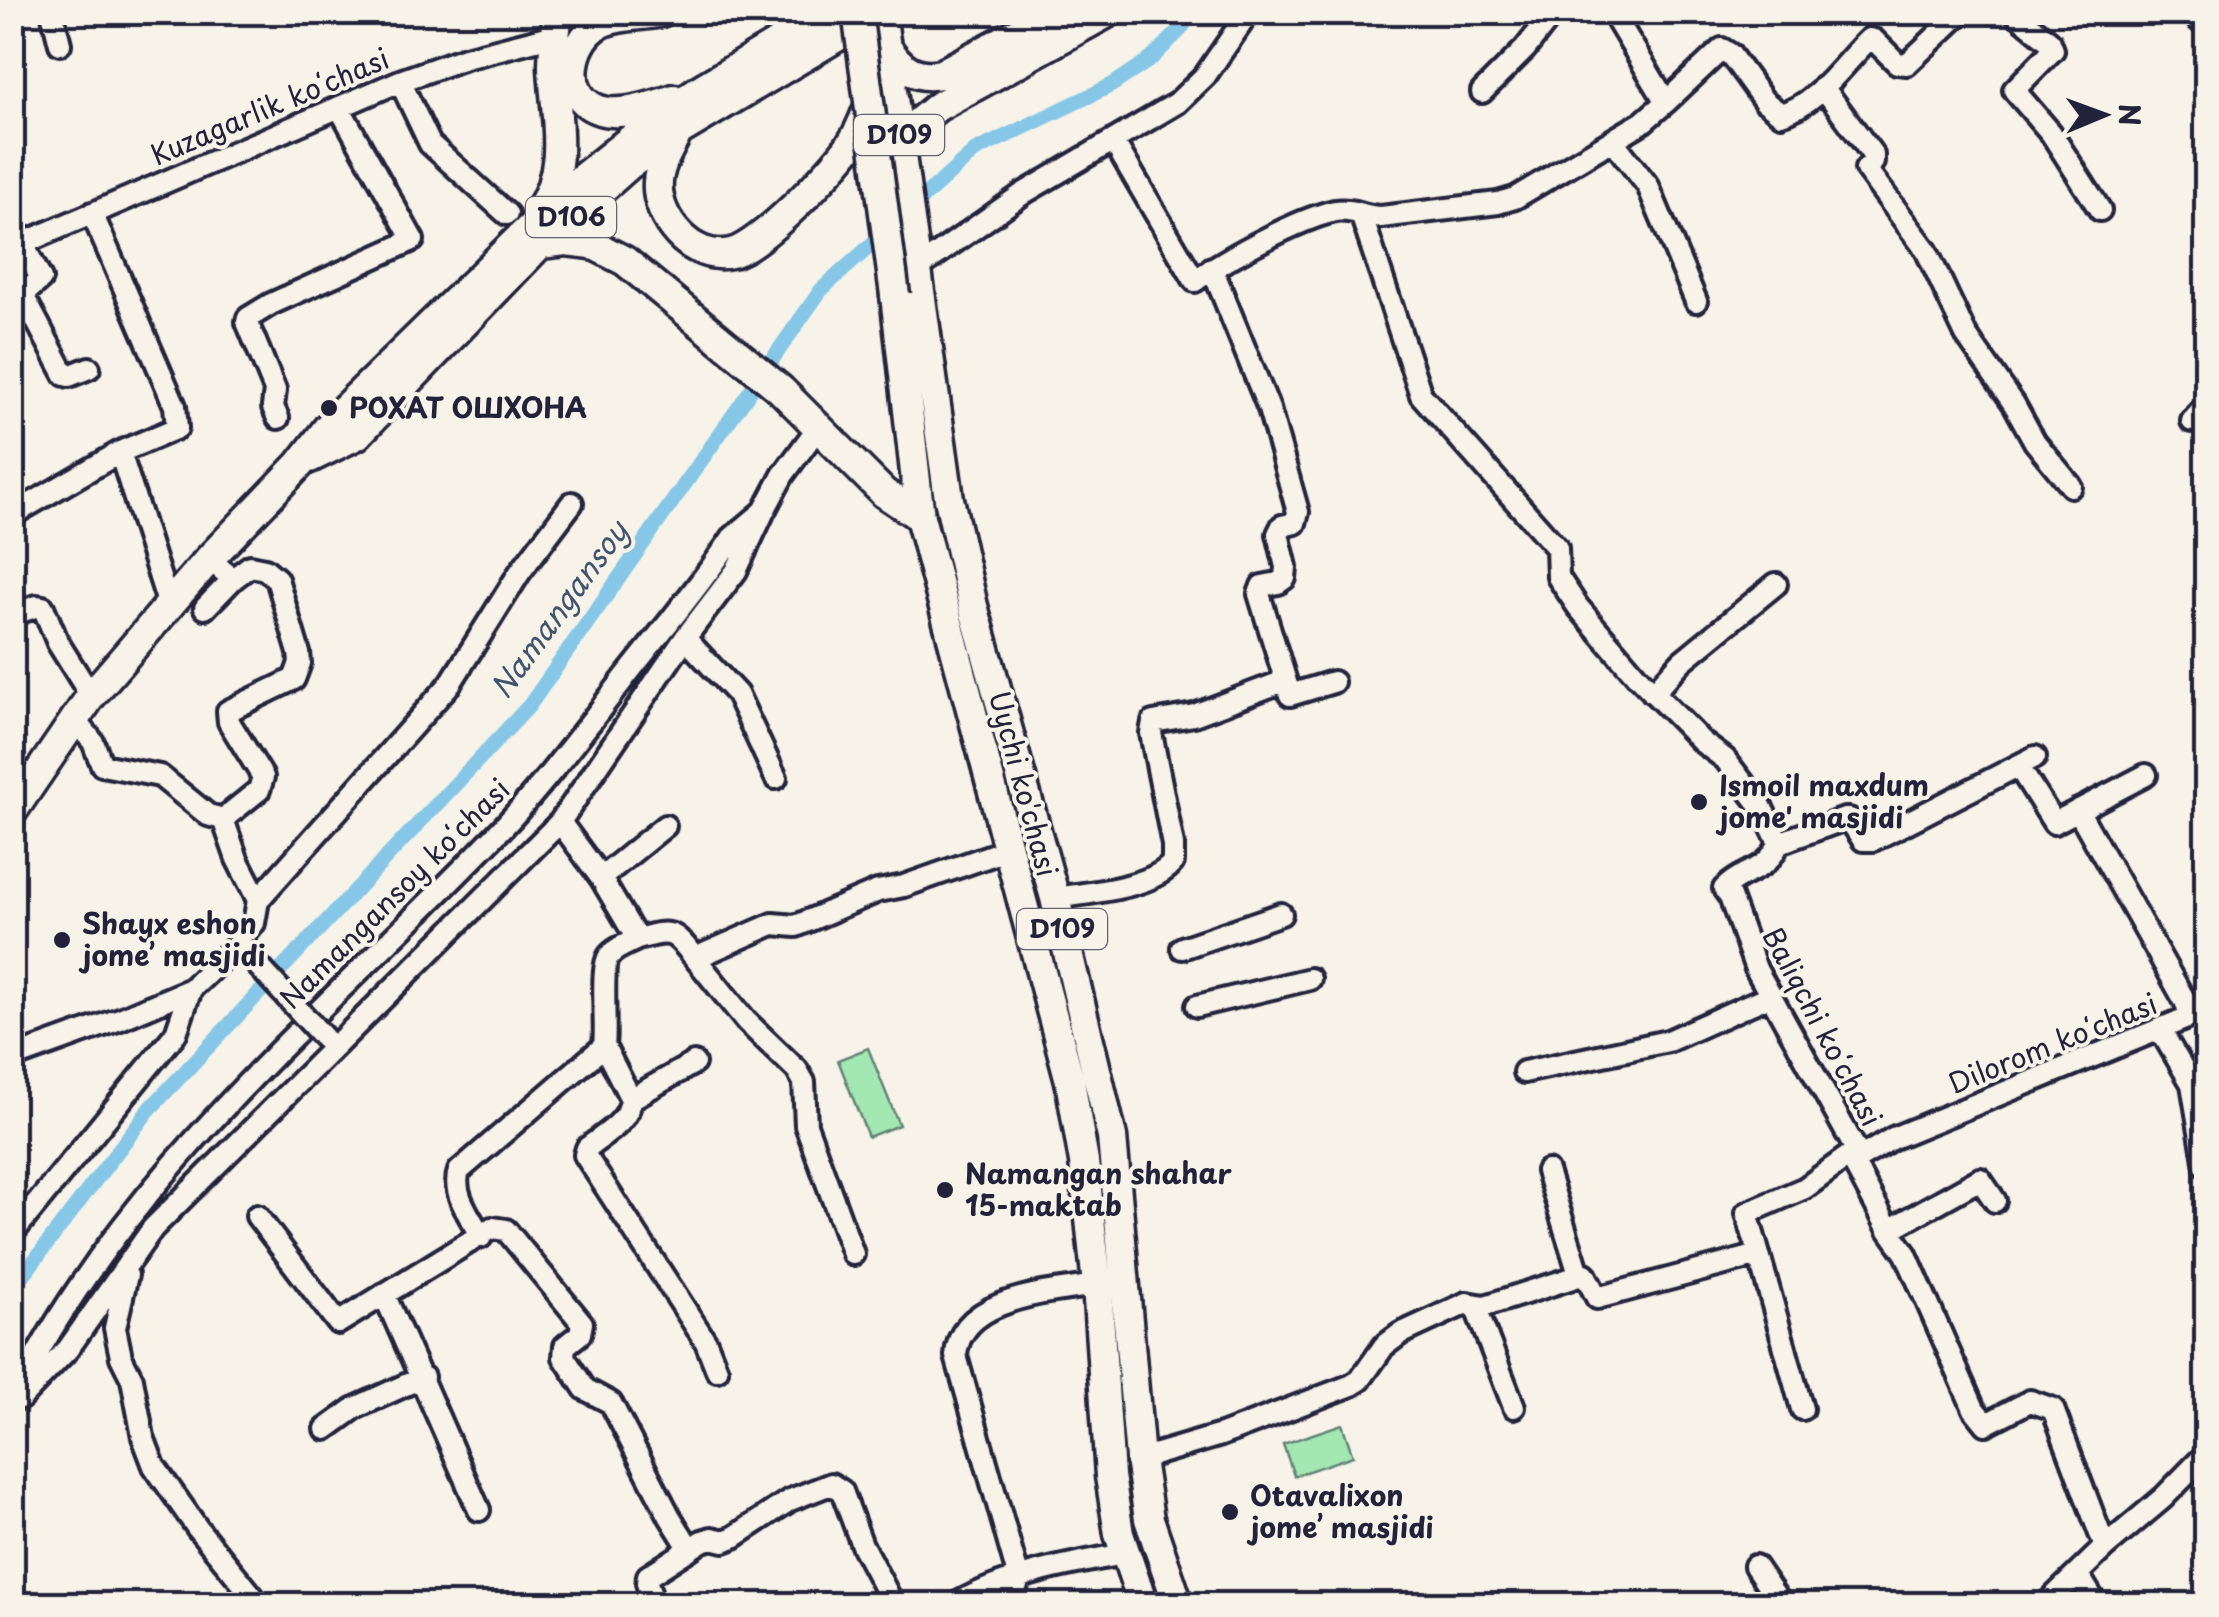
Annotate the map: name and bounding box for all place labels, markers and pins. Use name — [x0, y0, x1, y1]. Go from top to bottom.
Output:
place label: РОХАТ ОШХОНА — [349, 385, 587, 428]
marker: РОХАТ ОШХОНА — [318, 397, 340, 419]
place label: Ismoil maxdum jome' masjidi — [1715, 763, 1929, 838]
marker: Ismoil maxdum jome' masjidi — [1688, 791, 1710, 813]
place label: Shayx eshon jome’ masjidi — [78, 901, 266, 976]
marker: Shayx eshon jome’ masjidi — [51, 929, 73, 951]
place label: Namangan shahar 15-maktab — [965, 1151, 1232, 1226]
marker: Namangan shahar 15-maktab — [934, 1179, 956, 1201]
place label: Otavalixon jome’ masjidi — [1246, 1473, 1434, 1548]
marker: Otavalixon jome’ masjidi — [1219, 1501, 1241, 1523]

